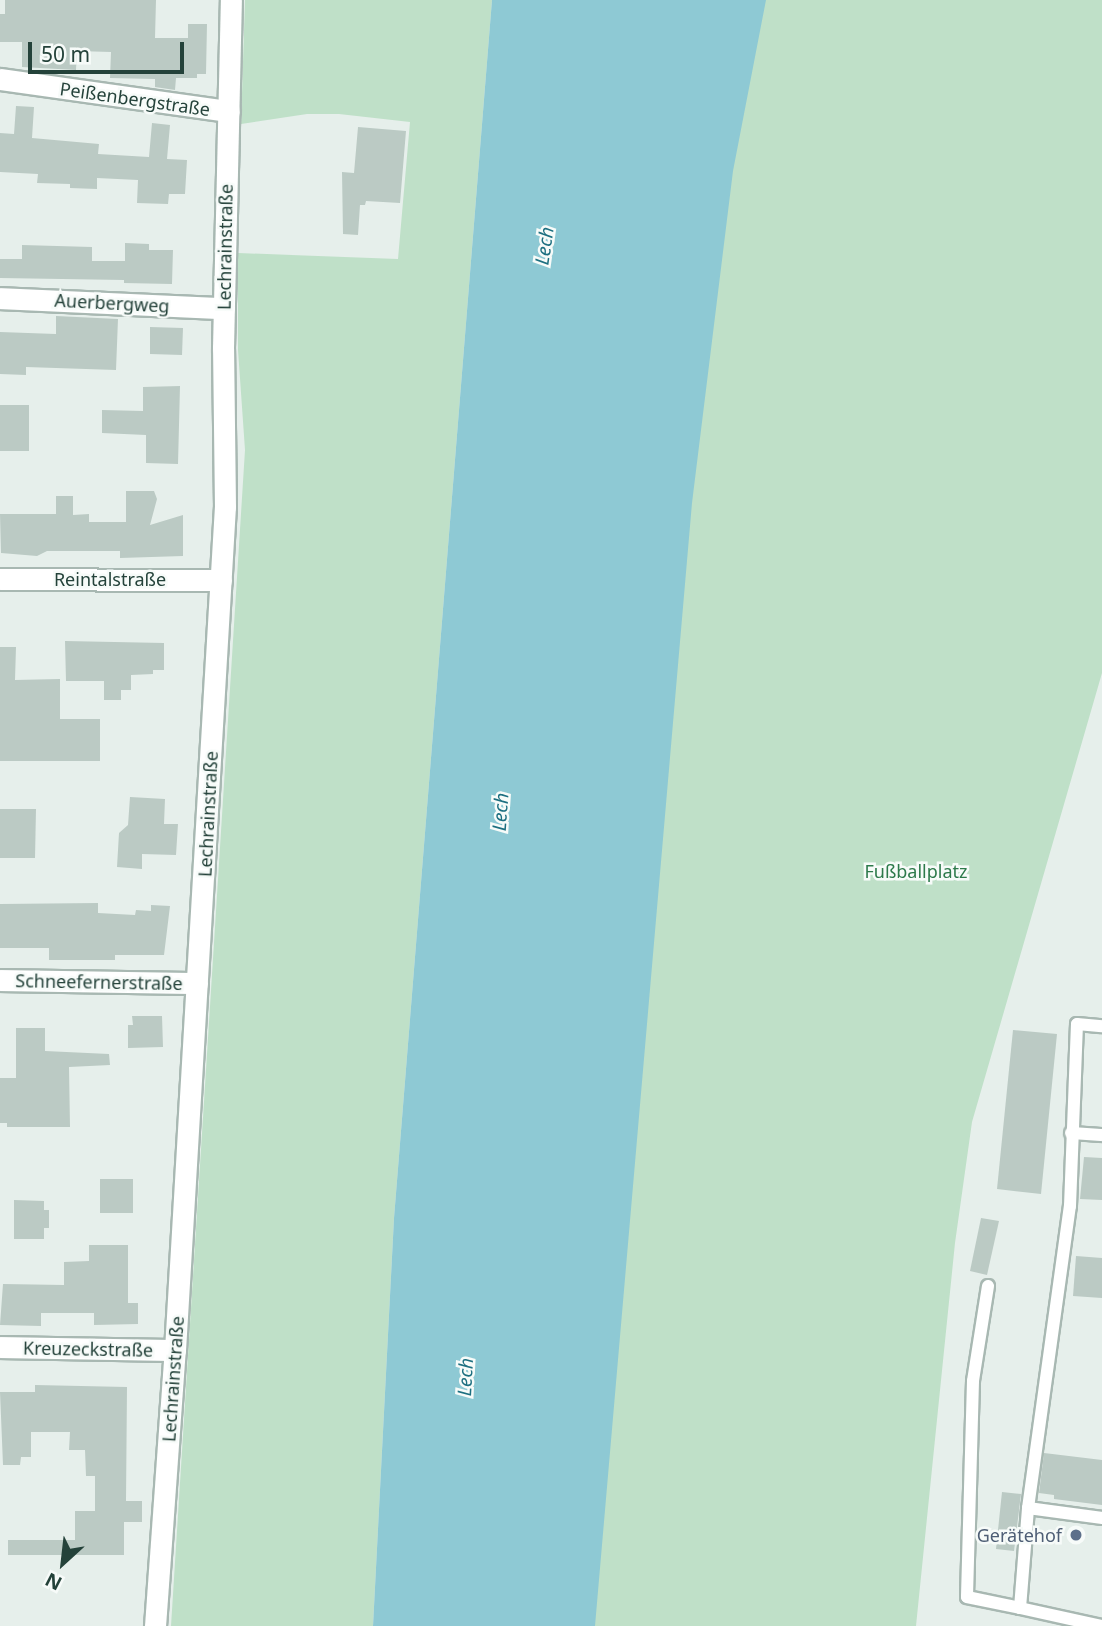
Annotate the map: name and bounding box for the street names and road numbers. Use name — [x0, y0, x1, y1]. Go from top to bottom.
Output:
street label: Peißenbergstraße — [58, 78, 212, 120]
street label: Lechrainstraße — [213, 184, 237, 310]
street label: Auerbergweg — [54, 289, 170, 317]
street label: Reintalstraße — [54, 568, 166, 590]
street label: Lechrainstraße — [194, 750, 222, 878]
street label: Schneefernerstraße — [15, 970, 183, 994]
street label: Lechrainstraße — [158, 1315, 188, 1443]
street label: Kreuzeckstraße — [23, 1337, 153, 1361]

